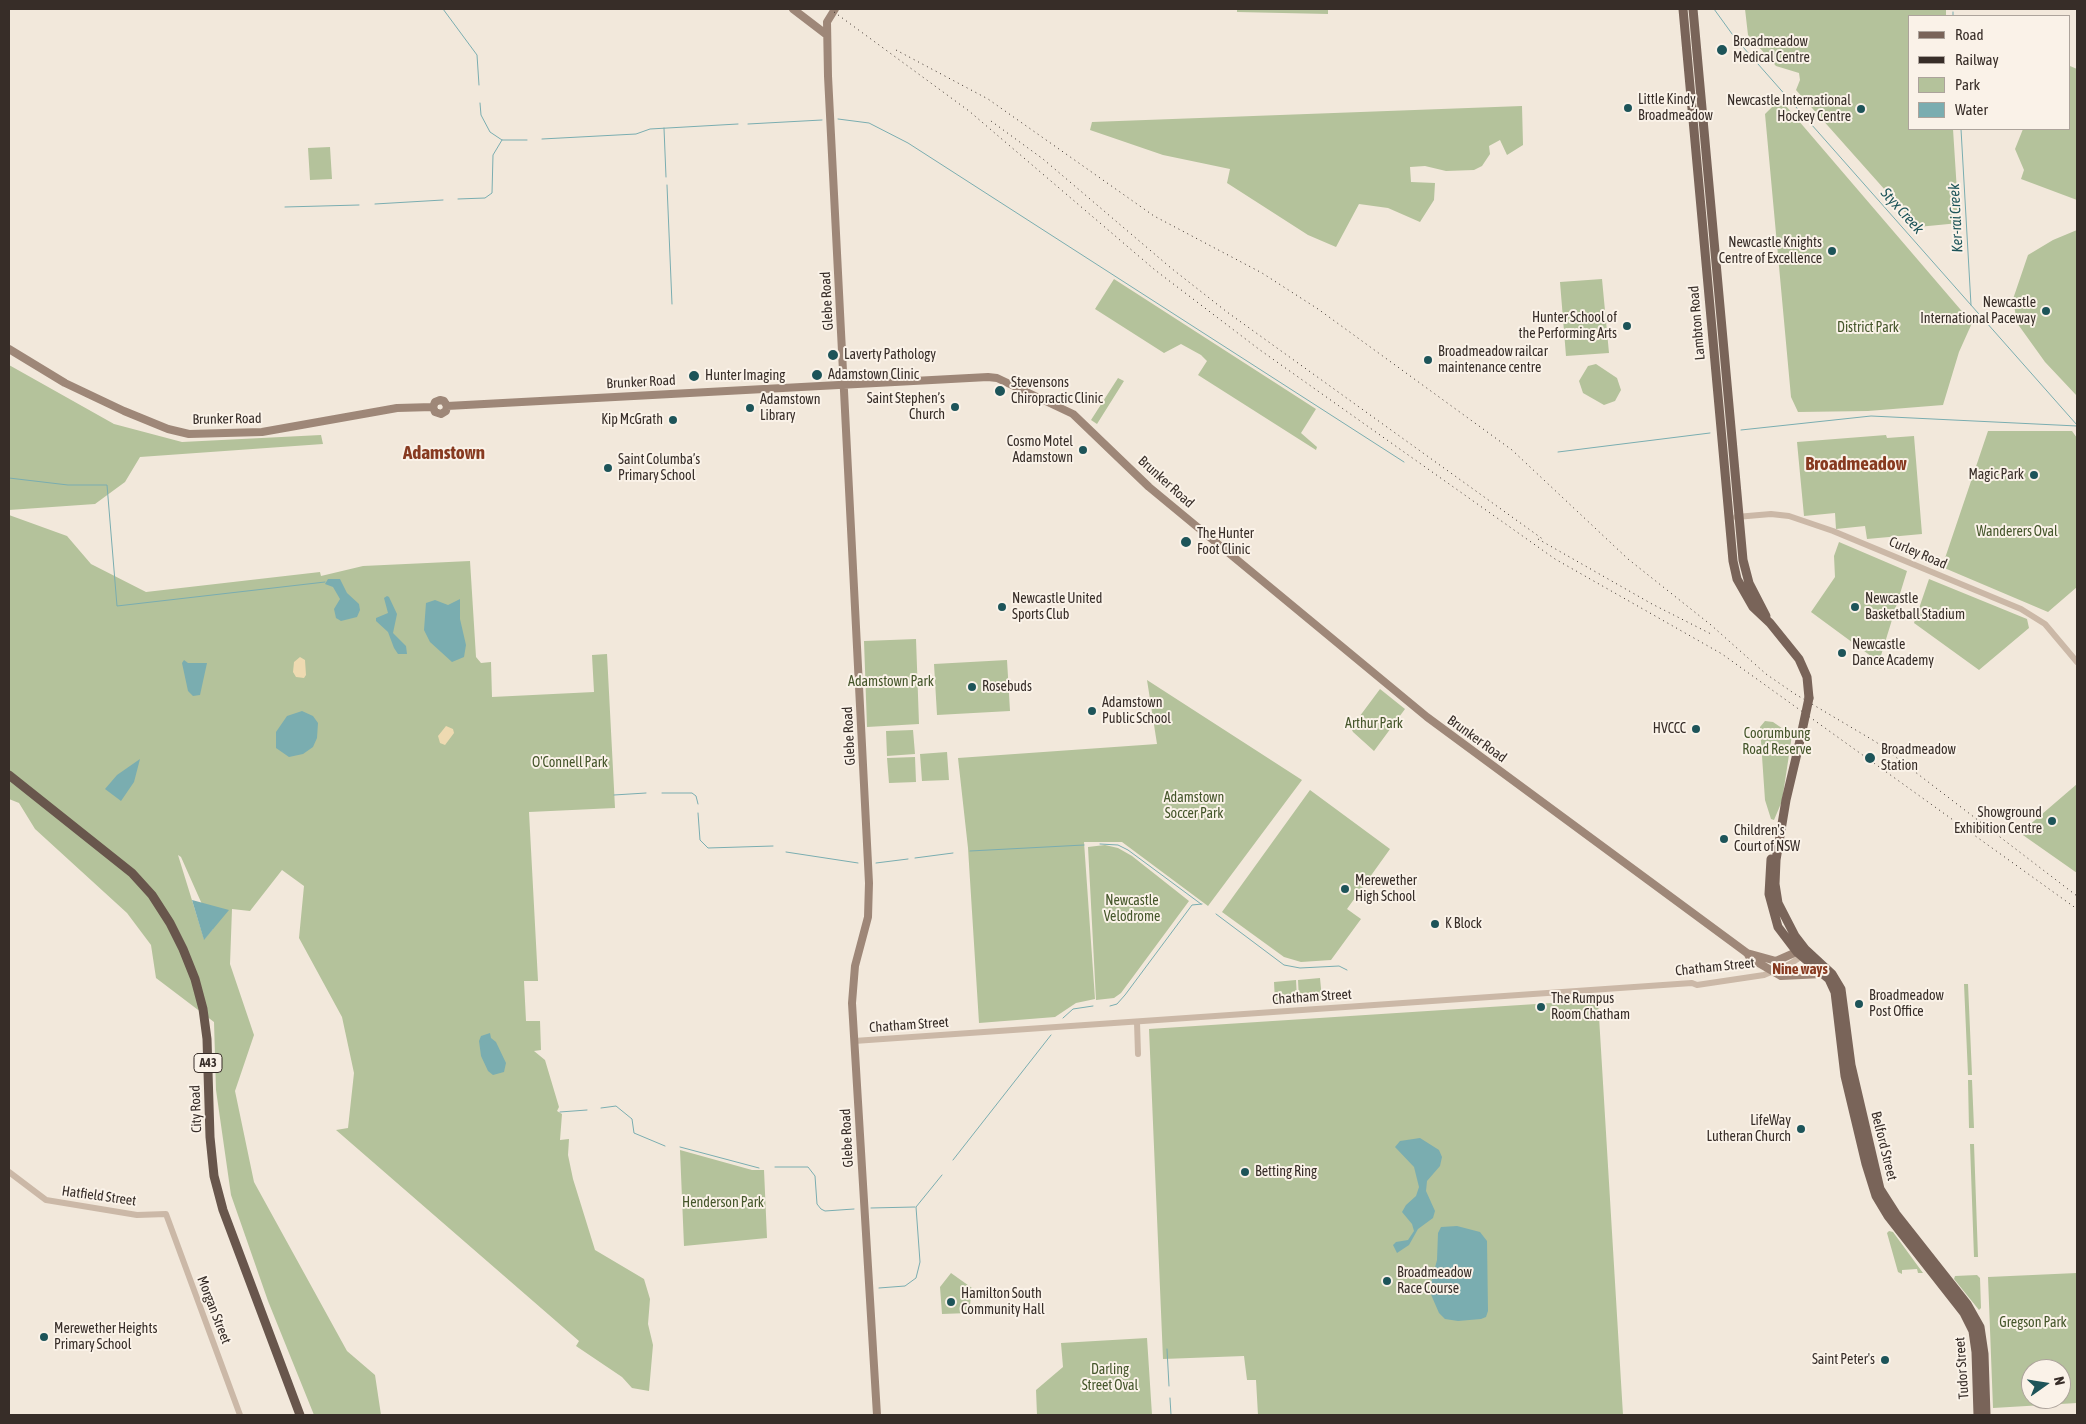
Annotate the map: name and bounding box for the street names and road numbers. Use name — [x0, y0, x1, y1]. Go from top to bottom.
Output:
street label: Glebe Road — [817, 271, 837, 331]
street label: Lambton Road — [1685, 285, 1709, 361]
street label: Brunker Road — [606, 372, 676, 392]
street label: Brunker Road — [192, 410, 262, 428]
street label: Brunker Road — [1135, 453, 1197, 511]
street label: Curley Road — [1886, 533, 1950, 573]
street label: Glebe Road — [839, 706, 859, 766]
street label: Brunker Road — [1444, 712, 1510, 766]
street label: Chatham Street — [1675, 954, 1755, 980]
street label: Chatham Street — [1272, 986, 1352, 1008]
street label: Chatham Street — [869, 1014, 949, 1036]
road number: A43 — [194, 1054, 222, 1072]
street label: City Road — [187, 1085, 205, 1133]
street label: Glebe Road — [837, 1108, 857, 1168]
street label: Belford Street — [1867, 1110, 1901, 1182]
street label: Hatfield Street — [61, 1182, 137, 1210]
street label: Morgan Street — [193, 1274, 235, 1346]
street label: Tudor Street — [1951, 1336, 1973, 1400]

